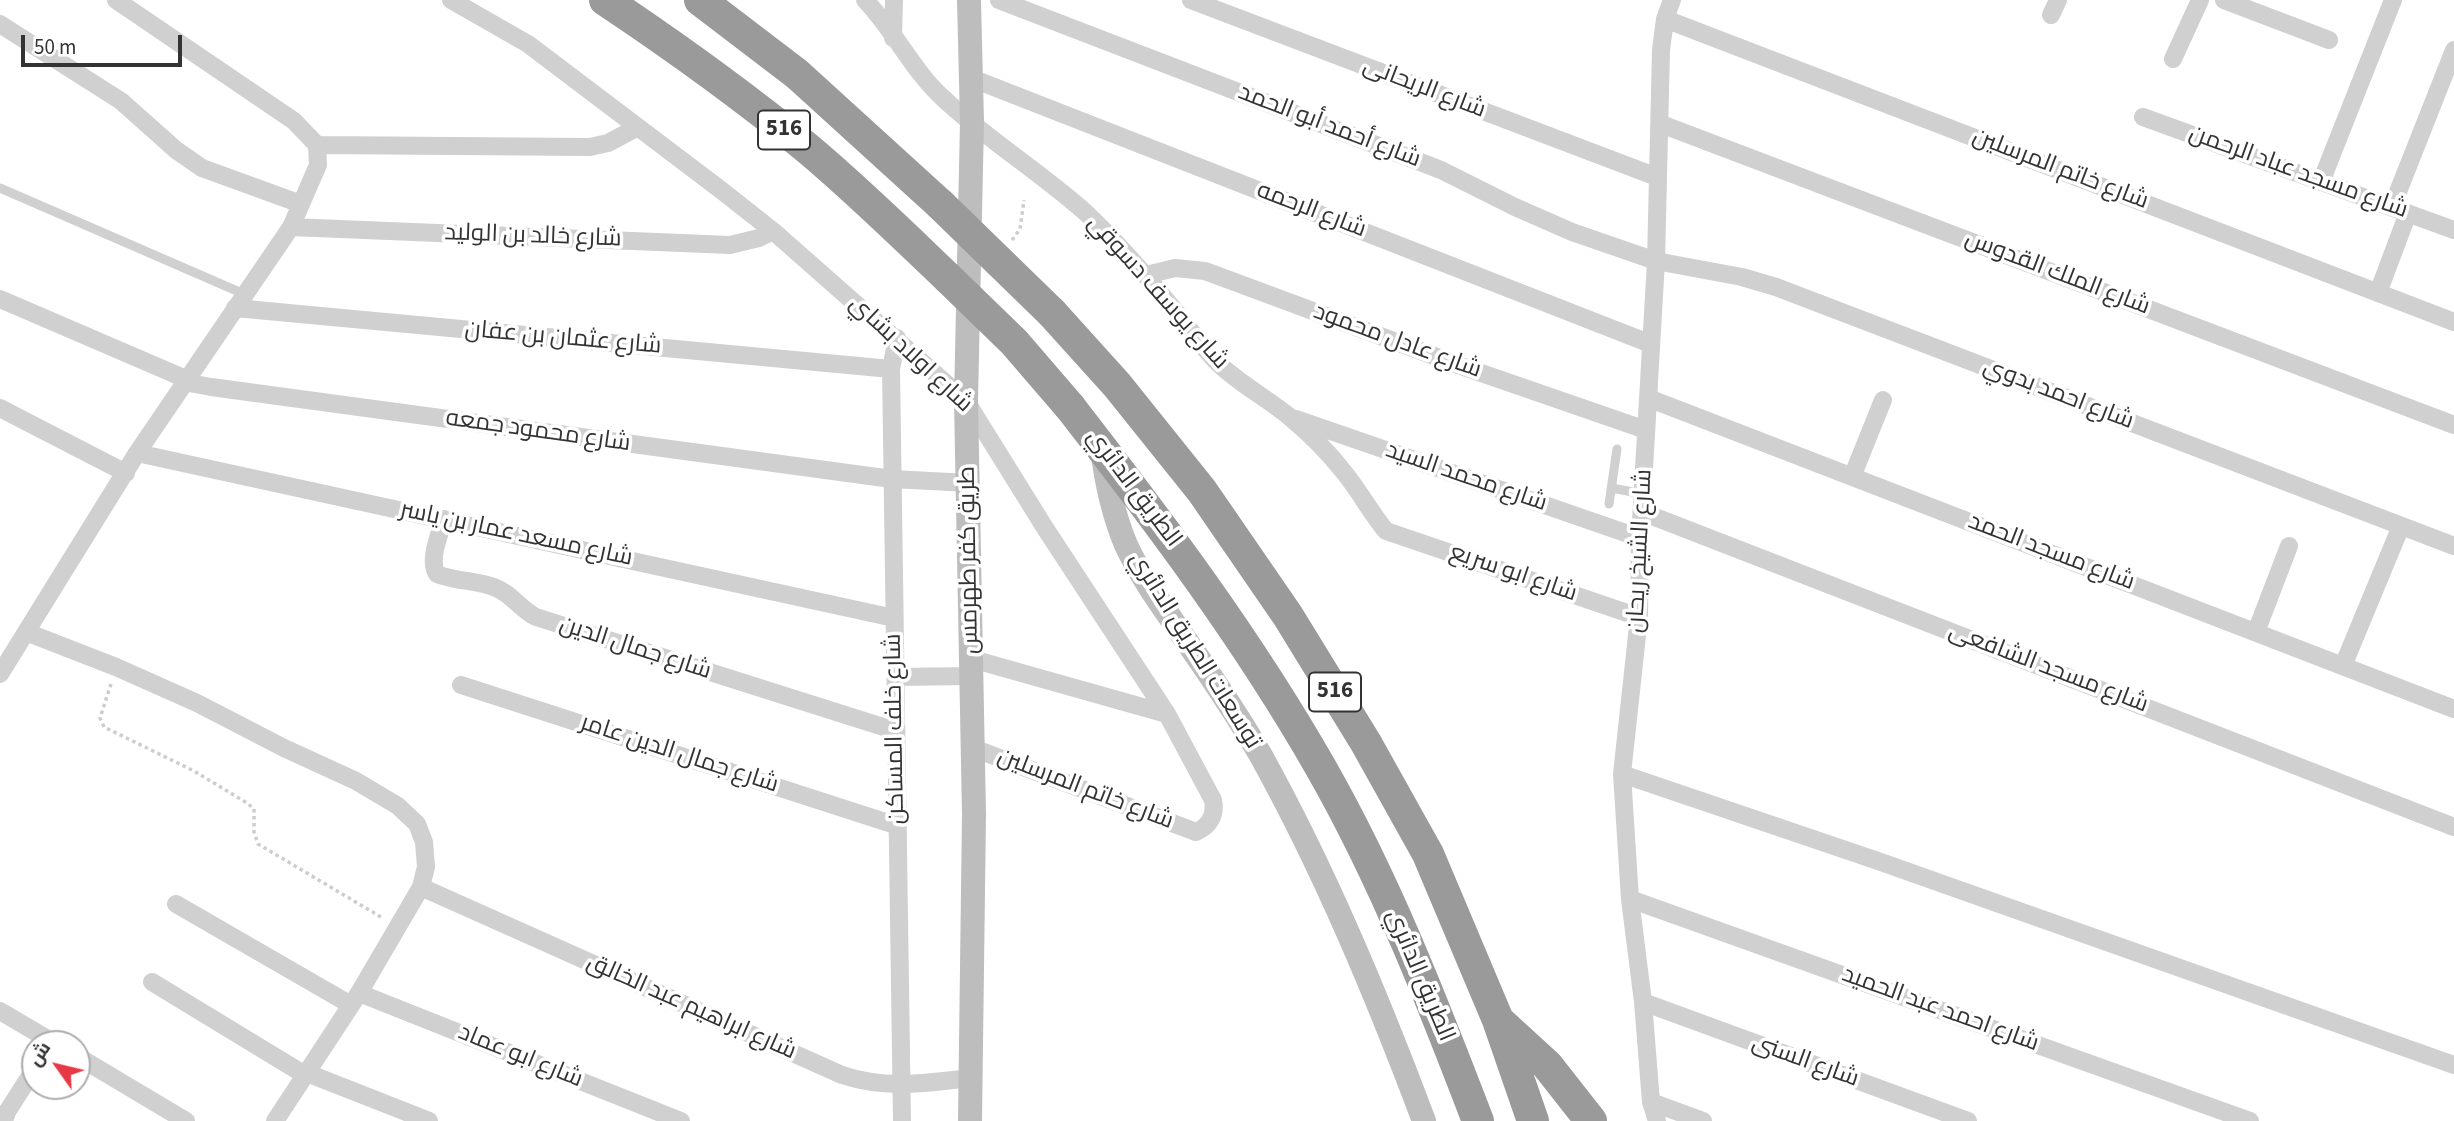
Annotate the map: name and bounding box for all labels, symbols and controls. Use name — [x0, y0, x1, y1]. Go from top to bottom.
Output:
scale bar — [24, 21, 186, 65]
text: 50 m — [34, 32, 76, 62]
street label: شارع الريحانى — [1359, 52, 1489, 126]
street label: شارع أحمد أبو الحمد — [1234, 79, 1424, 175]
road number: 516 — [758, 111, 810, 150]
street label: شارع مسجد عباد الرحمن — [2185, 120, 2411, 226]
street label: شارع خاتم المرسلين — [1968, 123, 2152, 217]
street label: شارع الرحمه — [1252, 177, 1370, 245]
street label: شارع يوسف دسوقي — [1080, 210, 1234, 376]
street label: شارع خالد بن الوليد — [444, 220, 622, 254]
street label: شارع الملك القدوس — [1960, 225, 2154, 323]
street label: شارع اولاد بشاي — [842, 290, 978, 420]
street label: شارع عادل محمود — [1309, 298, 1485, 386]
street label: شارع عثمان بن عفان — [464, 316, 662, 362]
street label: شارع احمد بدوي — [1979, 353, 2137, 437]
street label: شارع محمود جمعه — [444, 405, 632, 459]
street label: الطريق الدائري — [1079, 424, 1187, 554]
street label: شارع محمد السيد — [1382, 437, 1550, 519]
street label: طريق كفر طهرمس — [954, 466, 986, 654]
street label: شارع الشيخ ريحان — [1622, 468, 1660, 634]
street label: شارع مسعد عمار بن ياسر — [397, 496, 635, 574]
street label: شارع مسجد الحمد — [1964, 508, 2138, 598]
street label: شارع ابو سريع — [1445, 539, 1581, 609]
street label: توسعات الطريق الدائري — [1122, 547, 1266, 755]
street label: شارع جمال الدين — [556, 611, 714, 687]
street label: شارع مسجد الشافعى — [1944, 618, 2152, 720]
street label: شارع خلف المساكن — [880, 633, 912, 825]
road number: 516 — [1309, 672, 1361, 712]
street label: شارع جمال الدين عامر — [576, 709, 782, 801]
street label: شارع خاتم المرسلين — [993, 743, 1177, 837]
street label: الطريق الدائري — [1378, 906, 1460, 1046]
street label: شارع ابراهيم عبد الخالق — [582, 949, 800, 1067]
street label: شارع احمد عبد الحميد — [1838, 961, 2042, 1059]
street label: شارع ابو عماد — [453, 1019, 587, 1095]
street label: شارع السنى — [1748, 1029, 1862, 1095]
north arrow — [21, 1030, 91, 1100]
text: ش — [22, 1036, 58, 1072]

